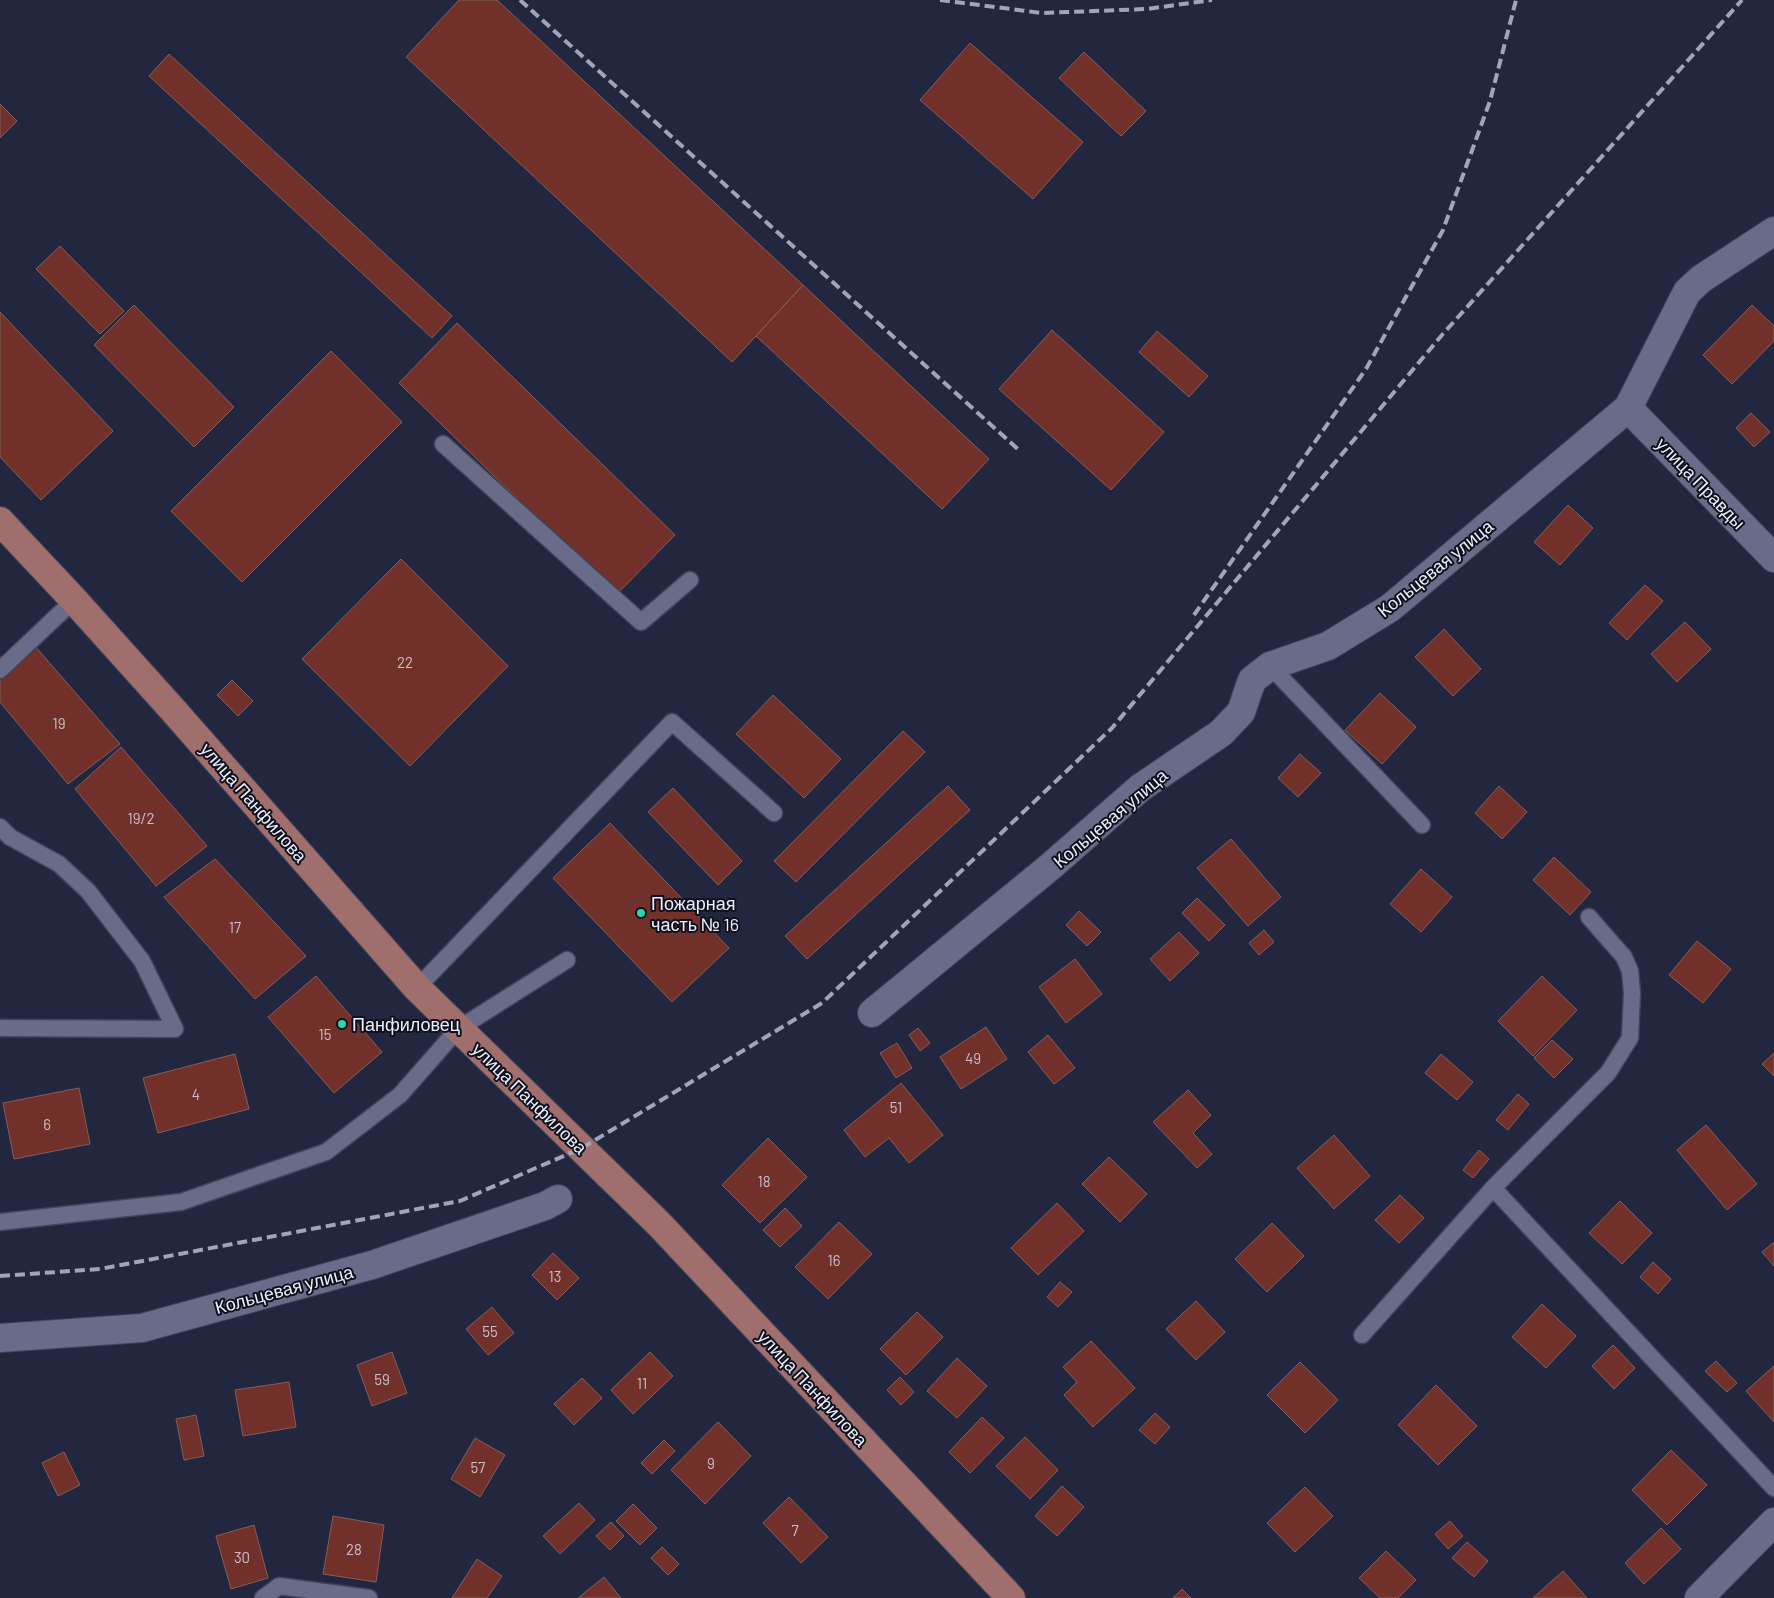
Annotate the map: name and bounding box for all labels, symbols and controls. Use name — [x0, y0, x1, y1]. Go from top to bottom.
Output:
street label: улица Правды — [1652, 433, 1750, 533]
street label: Кольцевая улица — [1373, 514, 1498, 621]
house number: 22 — [397, 653, 413, 671]
house number: 19 — [52, 714, 66, 732]
street label: улица Панфилова — [196, 738, 312, 867]
street label: Кольцевая улица — [1048, 763, 1172, 872]
house number: 19/2 — [127, 809, 155, 827]
place label: Пожарная часть № 16 — [651, 892, 739, 935]
marker: Пожарная часть № 16 — [635, 907, 647, 919]
house number: 17 — [229, 918, 241, 936]
place label: Панфиловец — [352, 1013, 460, 1035]
marker: Панфиловец — [336, 1018, 348, 1030]
house number: 15 — [319, 1025, 331, 1043]
street label: улица Панфилова — [468, 1038, 593, 1159]
house number: 49 — [965, 1049, 981, 1067]
house number: 4 — [192, 1085, 200, 1103]
house number: 51 — [890, 1098, 902, 1116]
house number: 6 — [43, 1115, 51, 1133]
house number: 18 — [757, 1172, 771, 1190]
house number: 16 — [828, 1251, 840, 1269]
street label: Кольцевая улица — [212, 1260, 357, 1318]
house number: 13 — [549, 1267, 561, 1285]
house number: 55 — [482, 1322, 498, 1340]
street label: улица Панфилова — [753, 1325, 873, 1451]
house number: 59 — [374, 1370, 390, 1388]
house number: 11 — [637, 1374, 647, 1392]
house number: 9 — [707, 1454, 715, 1472]
house number: 57 — [471, 1458, 485, 1476]
house number: 7 — [791, 1521, 799, 1539]
house number: 28 — [346, 1540, 362, 1558]
house number: 30 — [234, 1548, 250, 1566]

